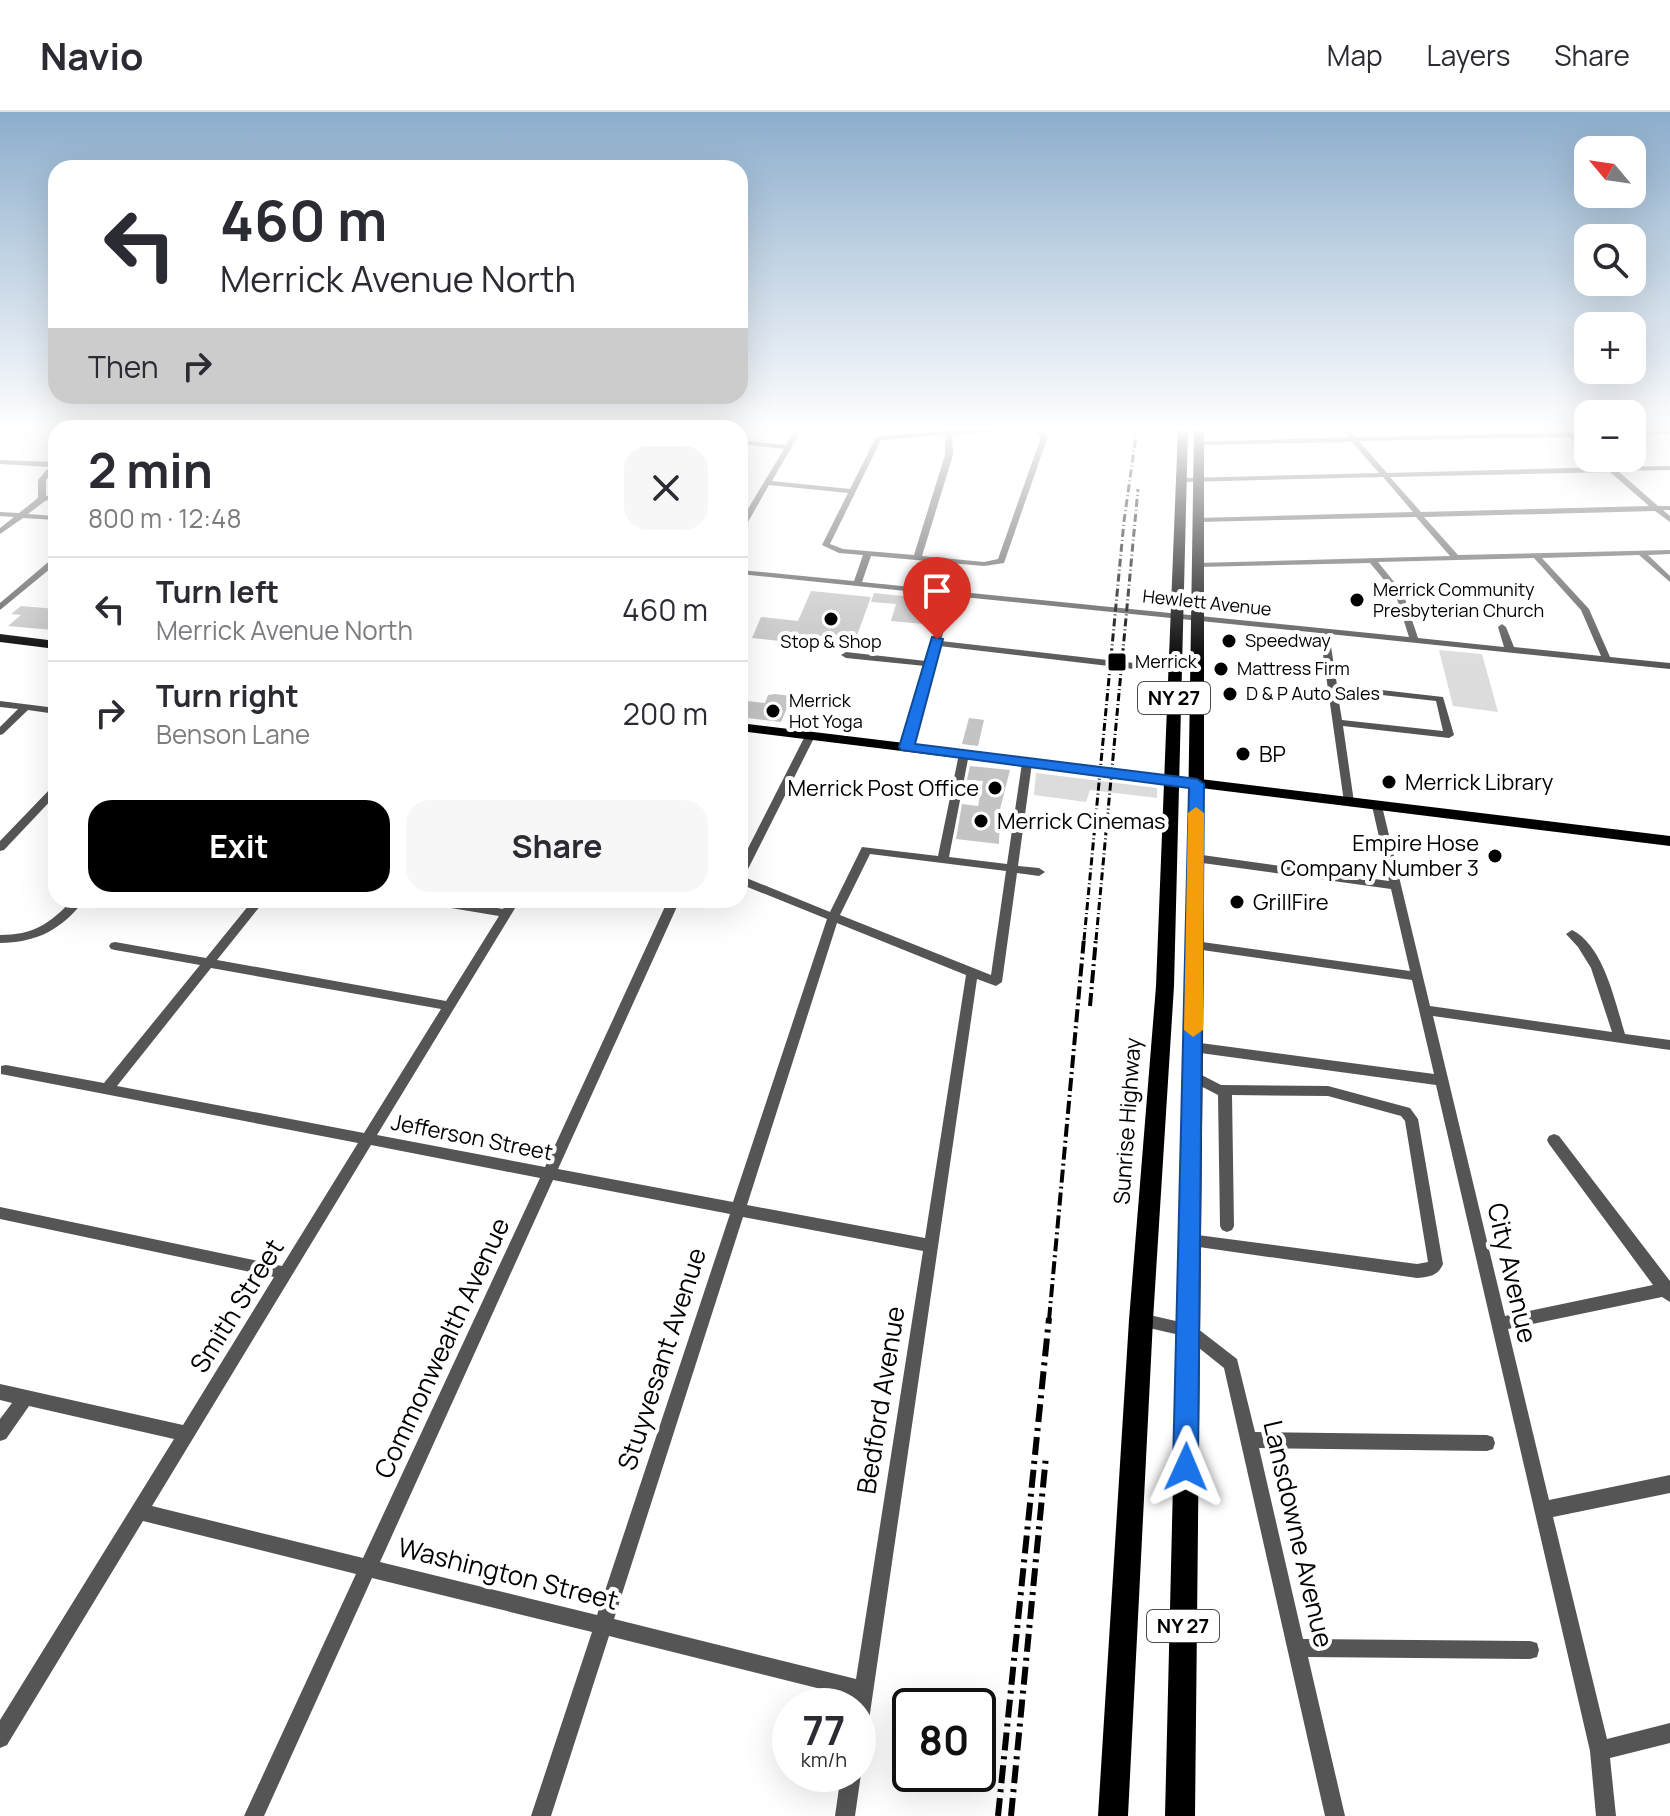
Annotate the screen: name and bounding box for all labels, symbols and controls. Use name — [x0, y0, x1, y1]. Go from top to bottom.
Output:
text: Navio — [40, 29, 144, 81]
text: Map — [1327, 36, 1383, 74]
text: Layers — [1427, 36, 1510, 74]
text: Share — [1554, 36, 1630, 74]
north arrow — [1574, 136, 1646, 208]
map controls — [1574, 136, 1646, 472]
text: 460 m — [220, 181, 387, 258]
icon: left — [88, 192, 192, 296]
button: search — [1574, 224, 1646, 296]
text: Merrick Avenue North — [220, 254, 576, 303]
button: + — [1574, 312, 1646, 384]
icon: right — [175, 344, 219, 388]
text: Then — [88, 346, 159, 387]
button: − — [1574, 400, 1646, 472]
text: 2 min — [88, 437, 213, 502]
button: close — [624, 446, 708, 530]
text: 800 m · 12:48 — [88, 500, 242, 536]
pin — [903, 557, 971, 639]
icon: arrive — [915, 569, 959, 613]
text: Turn left — [156, 571, 279, 612]
place label: Merrick Community Presbyterian Church — [1373, 577, 1544, 622]
street label: Hewlett Avenue — [1141, 583, 1273, 621]
icon: left — [88, 587, 132, 631]
text: 460 m — [622, 589, 708, 630]
marker: Merrick Community Presbyterian Church — [1348, 591, 1366, 609]
marker: Stop & Shop — [822, 610, 840, 628]
text: Merrick Avenue North — [156, 612, 413, 648]
place label: Speedway — [1245, 628, 1331, 652]
place label: Stop & Shop — [780, 629, 882, 653]
marker: Speedway — [1220, 632, 1238, 650]
place label: Merrick — [1135, 649, 1198, 673]
marker: Merrick — [1106, 651, 1128, 673]
place label: Mattress Firm — [1237, 656, 1350, 680]
marker: Mattress Firm — [1212, 660, 1230, 678]
text: Turn right — [156, 675, 299, 716]
place label: D & P Auto Sales — [1246, 681, 1380, 705]
road number: NY 27 — [1138, 682, 1210, 714]
marker: D & P Auto Sales — [1221, 685, 1239, 703]
place label: Merrick Hot Yoga — [789, 688, 863, 733]
icon: right — [88, 691, 132, 735]
text: 200 m — [623, 693, 708, 734]
marker: Merrick Hot Yoga — [764, 702, 782, 720]
text: Benson Lane — [156, 716, 310, 752]
place label: BP — [1259, 739, 1286, 769]
marker: BP — [1234, 745, 1252, 763]
place label: Merrick Library — [1405, 767, 1554, 797]
place label: Merrick Post Office — [788, 773, 979, 803]
marker: Merrick Library — [1380, 773, 1398, 791]
marker: Merrick Post Office — [986, 779, 1004, 797]
button: Exit — [88, 800, 390, 892]
button: Share — [406, 800, 708, 892]
place label: Merrick Cinemas — [997, 806, 1166, 836]
marker: Merrick Cinemas — [972, 812, 990, 830]
place label: Empire Hose Company Number 3 — [1281, 828, 1479, 883]
marker: Empire Hose Company Number 3 — [1486, 847, 1504, 865]
place label: GrillFire — [1253, 887, 1329, 917]
marker: GrillFire — [1228, 893, 1246, 911]
street label: Sunrise Highway — [1106, 1036, 1148, 1205]
street label: Jefferson Street — [389, 1107, 556, 1167]
street label: City Avenue — [1479, 1199, 1547, 1346]
street label: Commonwealth Avenue — [365, 1211, 517, 1484]
street label: Smith Street — [181, 1232, 292, 1379]
street label: Stuyvesant Avenue — [608, 1243, 714, 1474]
street label: Bedford Avenue — [847, 1304, 913, 1496]
street label: Lansdowne Avenue — [1255, 1417, 1343, 1651]
position arrow — [1144, 1425, 1228, 1509]
street label: Washington Street — [394, 1528, 622, 1618]
road number: NY 27 — [1147, 1610, 1219, 1642]
speed limit sign: 80 — [892, 1688, 996, 1792]
text: 77 — [803, 1702, 845, 1757]
text: km/h — [801, 1746, 847, 1773]

